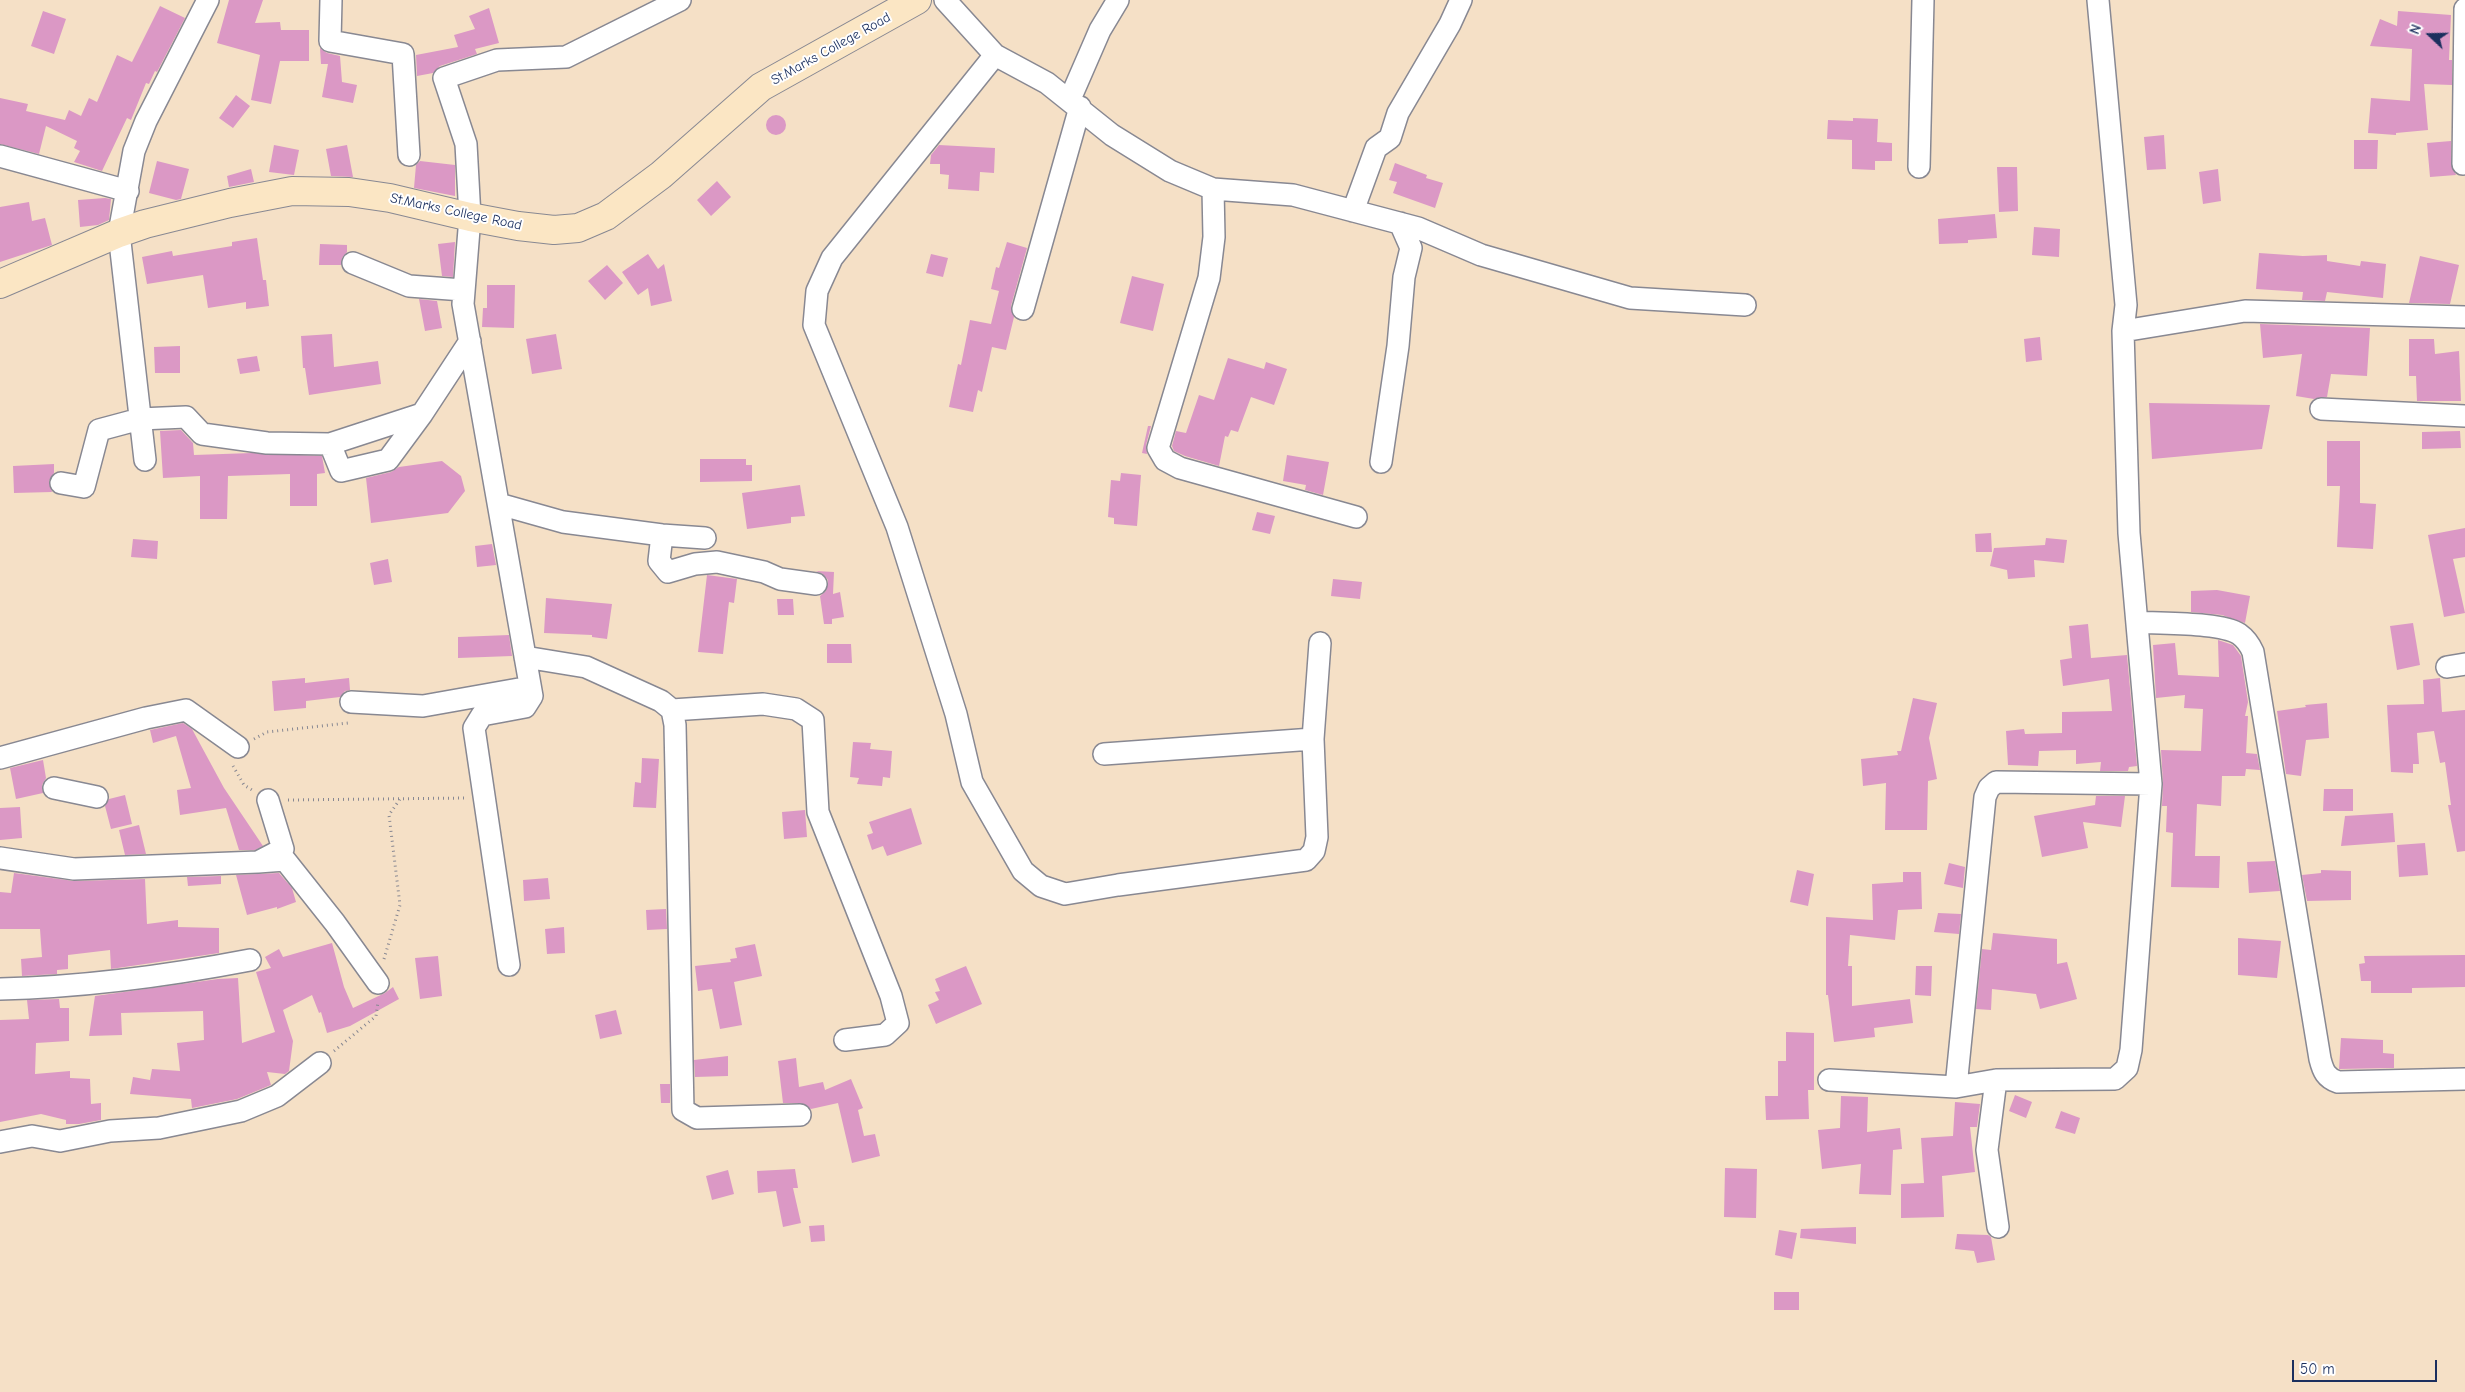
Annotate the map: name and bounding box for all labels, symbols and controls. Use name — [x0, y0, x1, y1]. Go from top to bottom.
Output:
street label: St.Marks College Road — [768, 9, 894, 89]
north arrow — [2405, 10, 2455, 60]
text: N — [2406, 22, 2425, 37]
street label: St.Marks College Road — [389, 190, 523, 234]
scale bar — [2295, 1350, 2440, 1382]
text: 50 m — [2300, 1360, 2335, 1378]

